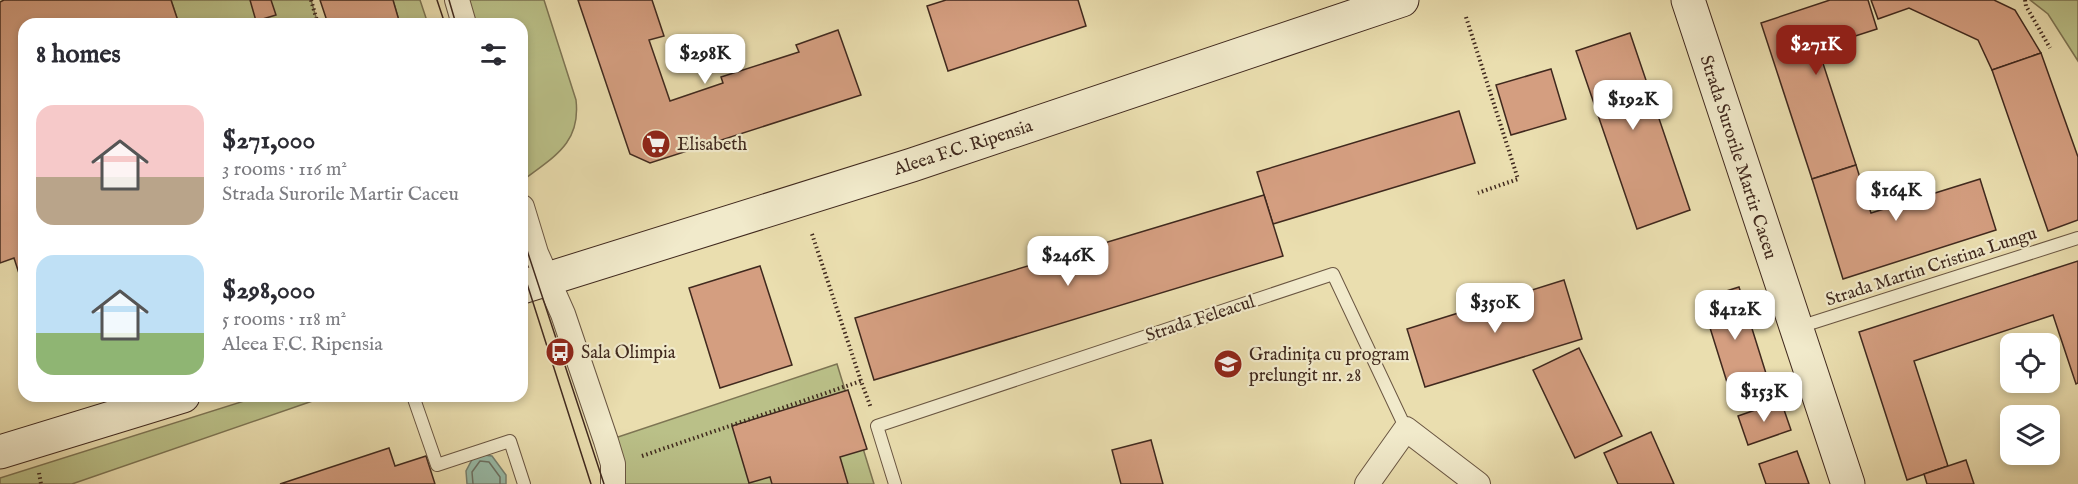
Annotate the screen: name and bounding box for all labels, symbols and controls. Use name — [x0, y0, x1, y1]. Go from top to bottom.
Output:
pin: $271K — [1774, 25, 1858, 76]
text: $271K — [1790, 32, 1842, 57]
pin: $298K — [663, 34, 747, 85]
text: 8 homes — [36, 38, 121, 71]
icon: filters — [477, 38, 510, 71]
text: $298K — [679, 41, 731, 66]
street label: Strada Surorile Martir Caceu — [1694, 53, 1781, 262]
pin: $192K — [1591, 80, 1675, 131]
text: $192K — [1607, 87, 1659, 112]
street label: Aleea F.C. Ripensia — [890, 115, 1036, 182]
text: $271,000 — [222, 124, 315, 157]
supermarket icon: Elisabeth — [640, 128, 672, 160]
icon: home — [84, 129, 156, 201]
place label: Elisabeth — [677, 134, 747, 157]
text: 3 rooms · 116 m² — [222, 157, 347, 182]
pin: $164K — [1854, 171, 1938, 222]
text: $164K — [1870, 178, 1922, 203]
text: Strada Surorile Martir Caceu — [222, 182, 459, 207]
street label: Strada Martin Cristina Lungu — [1823, 222, 2040, 312]
pin: $246K — [1026, 236, 1110, 287]
text: $246K — [1041, 243, 1095, 268]
text: $298,000 — [222, 274, 315, 307]
icon: home — [84, 279, 156, 351]
pin: $350K — [1453, 283, 1537, 334]
text: $350K — [1470, 290, 1520, 315]
pin: $412K — [1693, 290, 1777, 341]
street label: Strada Feleacul — [1143, 291, 1258, 348]
text: $412K — [1709, 297, 1761, 322]
text: 5 rooms · 118 m² — [222, 307, 346, 332]
text: Aleea F.C. Ripensia — [222, 332, 383, 357]
map controls — [2000, 333, 2060, 465]
button: locate — [2000, 333, 2060, 393]
bus stop icon: Sala Olimpia — [544, 336, 576, 368]
place label: Sala Olimpia — [581, 342, 676, 365]
place label: Gradinița cu program prelungit nr. 28 — [1249, 344, 1410, 388]
school or university icon: Gradinița cu program prelungit nr. 28 — [1212, 348, 1244, 380]
pin: $153K — [1722, 372, 1806, 423]
text: $153K — [1740, 379, 1788, 404]
button: layers — [2000, 405, 2060, 465]

